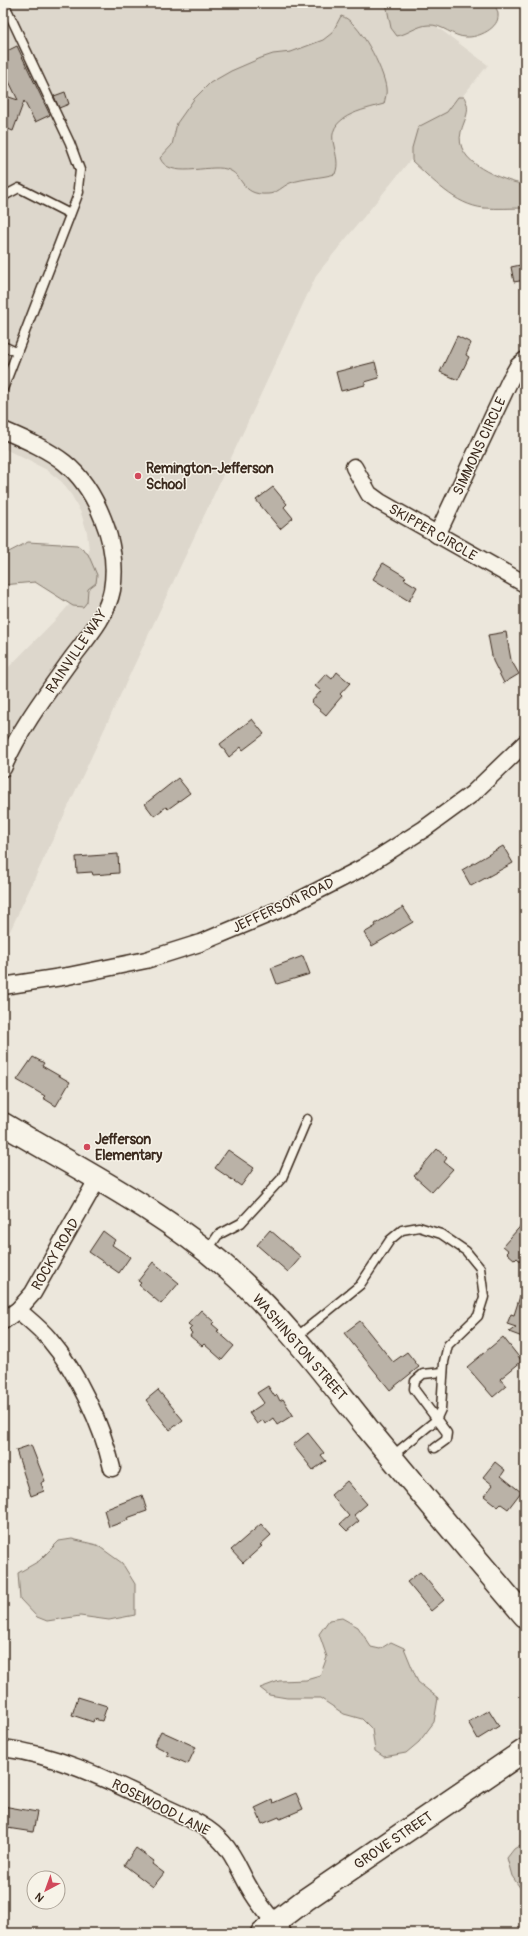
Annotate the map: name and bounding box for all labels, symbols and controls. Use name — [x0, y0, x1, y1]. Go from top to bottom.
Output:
street label: SIMMONS CIRCLE — [449, 394, 510, 498]
place label: Remington-Jefferson School — [146, 460, 274, 493]
marker: Remington-Jefferson School — [133, 471, 143, 481]
street label: SKIPPER CIRCLE — [386, 500, 480, 565]
street label: RAINVILLE WAY — [42, 606, 111, 696]
street label: JEFFERSON ROAD — [229, 874, 337, 937]
place label: Jefferson Elementary — [95, 1131, 162, 1164]
marker: Jefferson Elementary — [82, 1142, 92, 1152]
street label: ROCKY ROAD — [28, 1215, 83, 1293]
street label: WASHINGTON STREET — [249, 1291, 351, 1404]
street label: ROSEWOOD LANE — [109, 1775, 213, 1839]
street label: GROVE STREET — [351, 1808, 436, 1873]
north arrow — [26, 1870, 66, 1910]
text: N — [32, 1889, 47, 1905]

